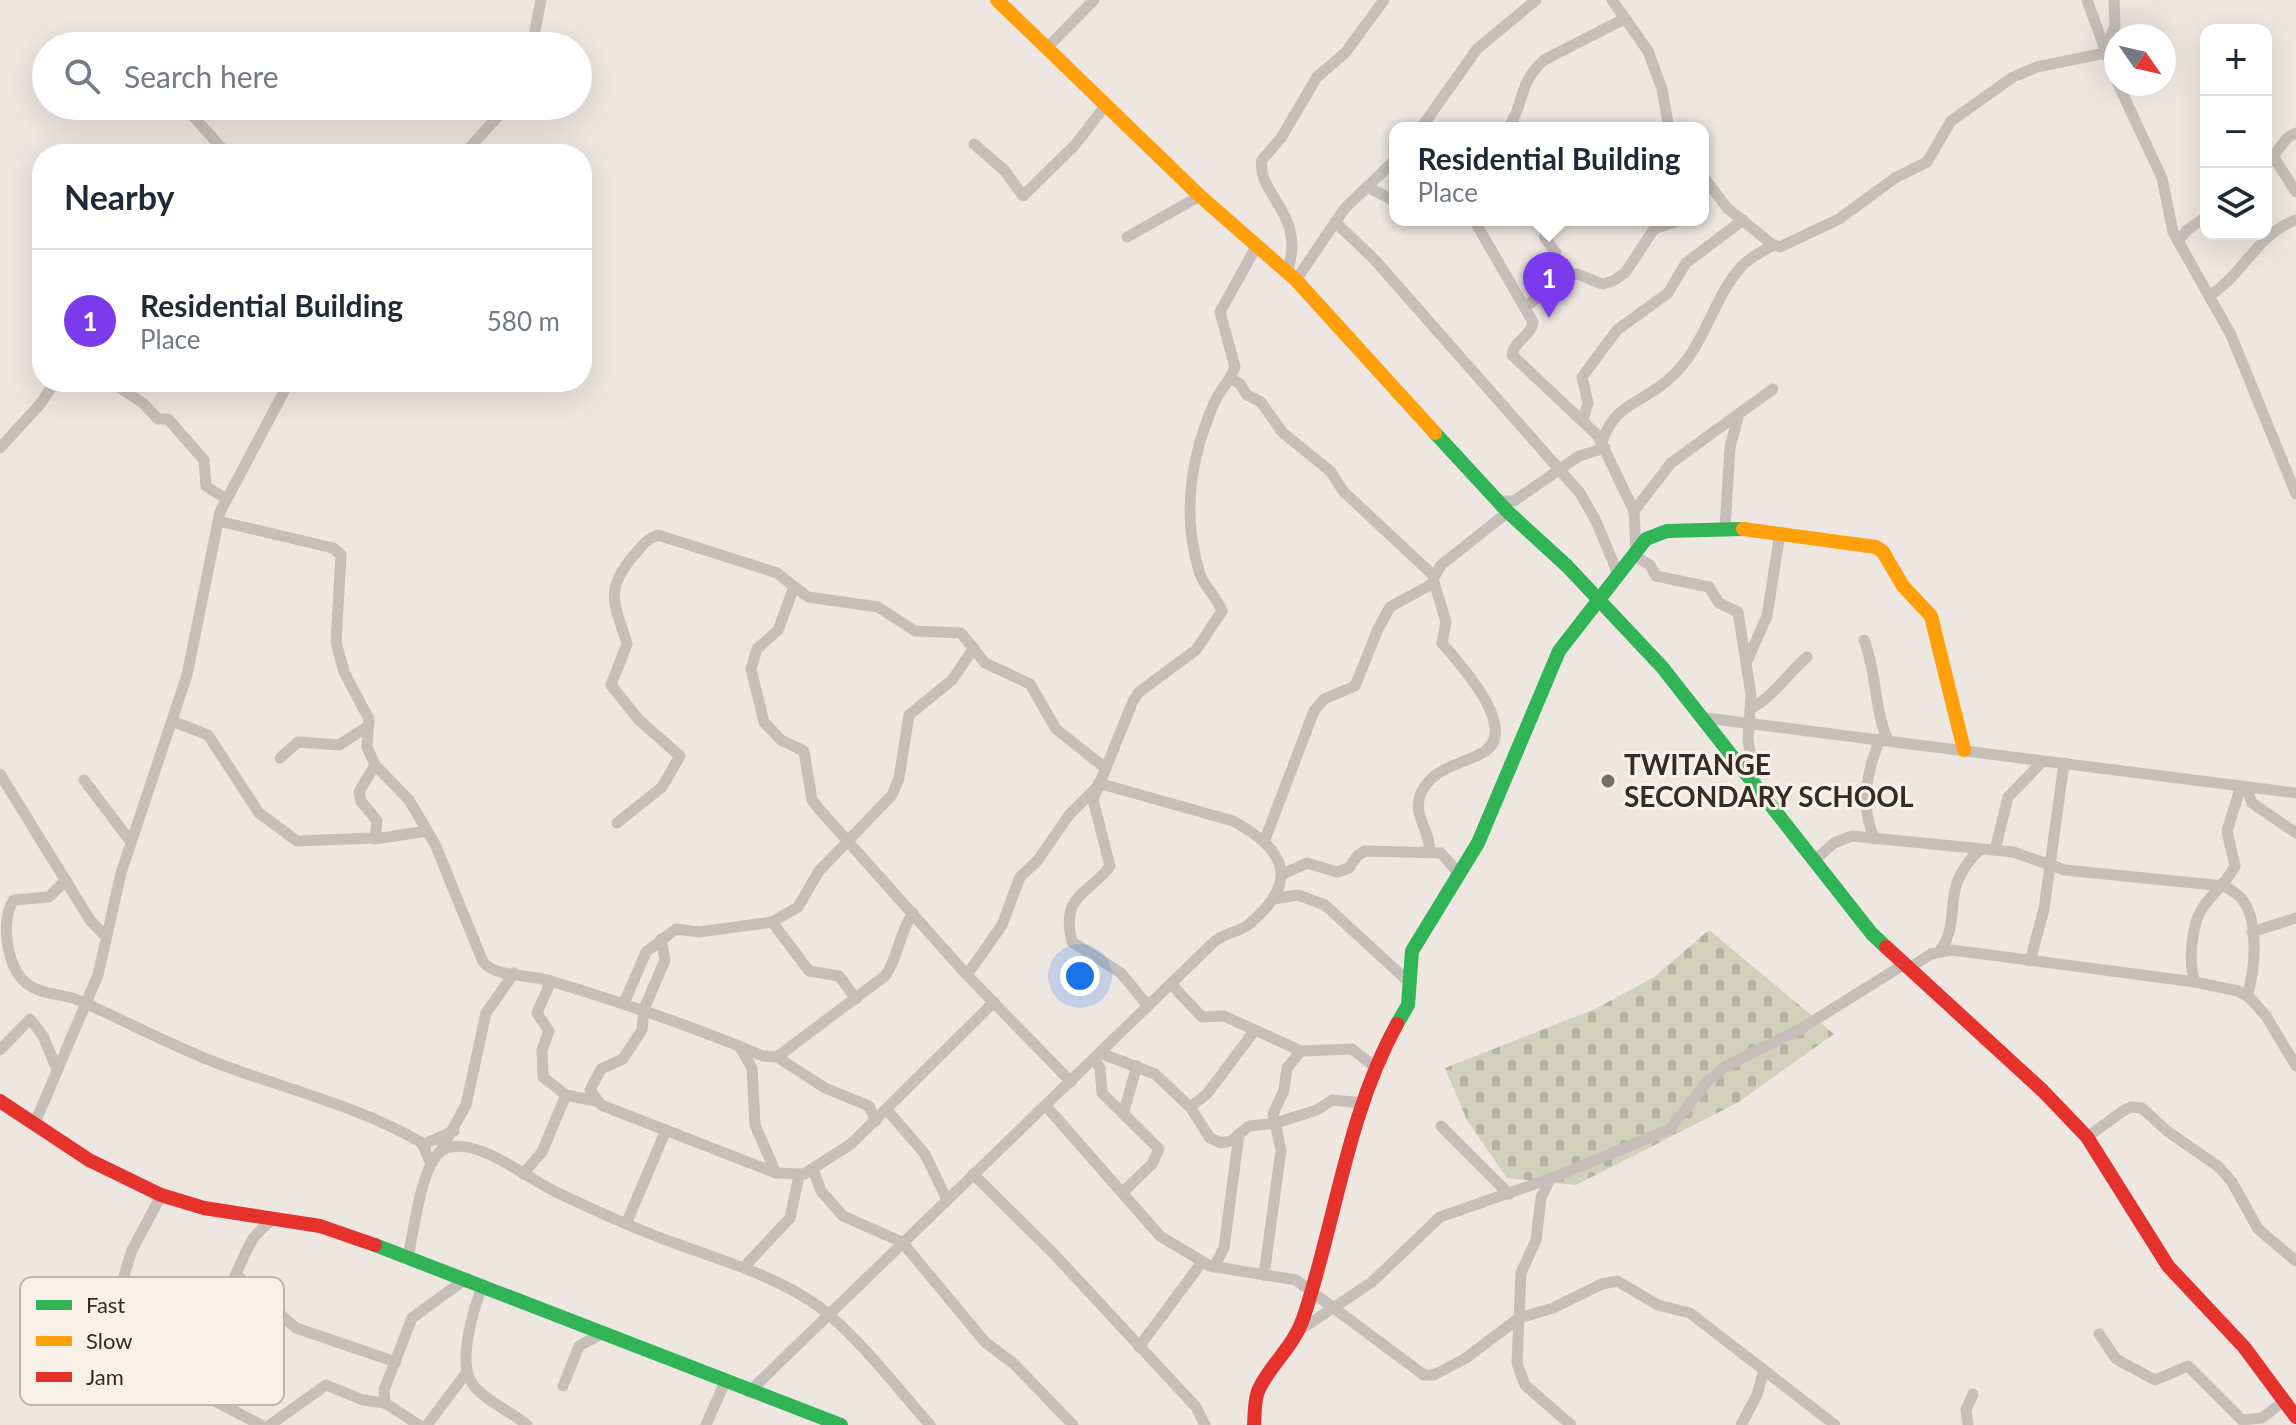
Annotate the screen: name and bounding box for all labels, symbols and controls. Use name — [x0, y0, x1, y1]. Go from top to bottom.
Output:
north arrow — [2104, 24, 2176, 96]
map controls — [2200, 24, 2272, 240]
button: + — [2200, 24, 2272, 96]
search box — [32, 32, 592, 120]
icon: search — [60, 54, 104, 98]
text: Search here — [124, 58, 279, 94]
button: − — [2200, 96, 2272, 168]
popup — [1389, 122, 1709, 226]
text: Residential Building — [1417, 140, 1681, 176]
button: layers — [2200, 168, 2272, 240]
text: Nearby — [64, 176, 175, 217]
text: Place — [1417, 176, 1478, 208]
pin: 1 — [1523, 252, 1575, 318]
text: Residential Building — [140, 287, 403, 323]
text: 1 — [82, 305, 98, 337]
text: 580 m — [487, 305, 560, 337]
text: Place — [140, 323, 201, 355]
place label: TWITANGE SECONDARY SCHOOL — [1624, 747, 1914, 813]
marker: TWITANGE SECONDARY SCHOOL — [1599, 772, 1617, 790]
your location — [1060, 956, 1100, 996]
legend — [20, 1277, 284, 1405]
text: Fast — [86, 1291, 125, 1318]
text: Slow — [86, 1327, 133, 1354]
text: Jam — [86, 1363, 124, 1390]

